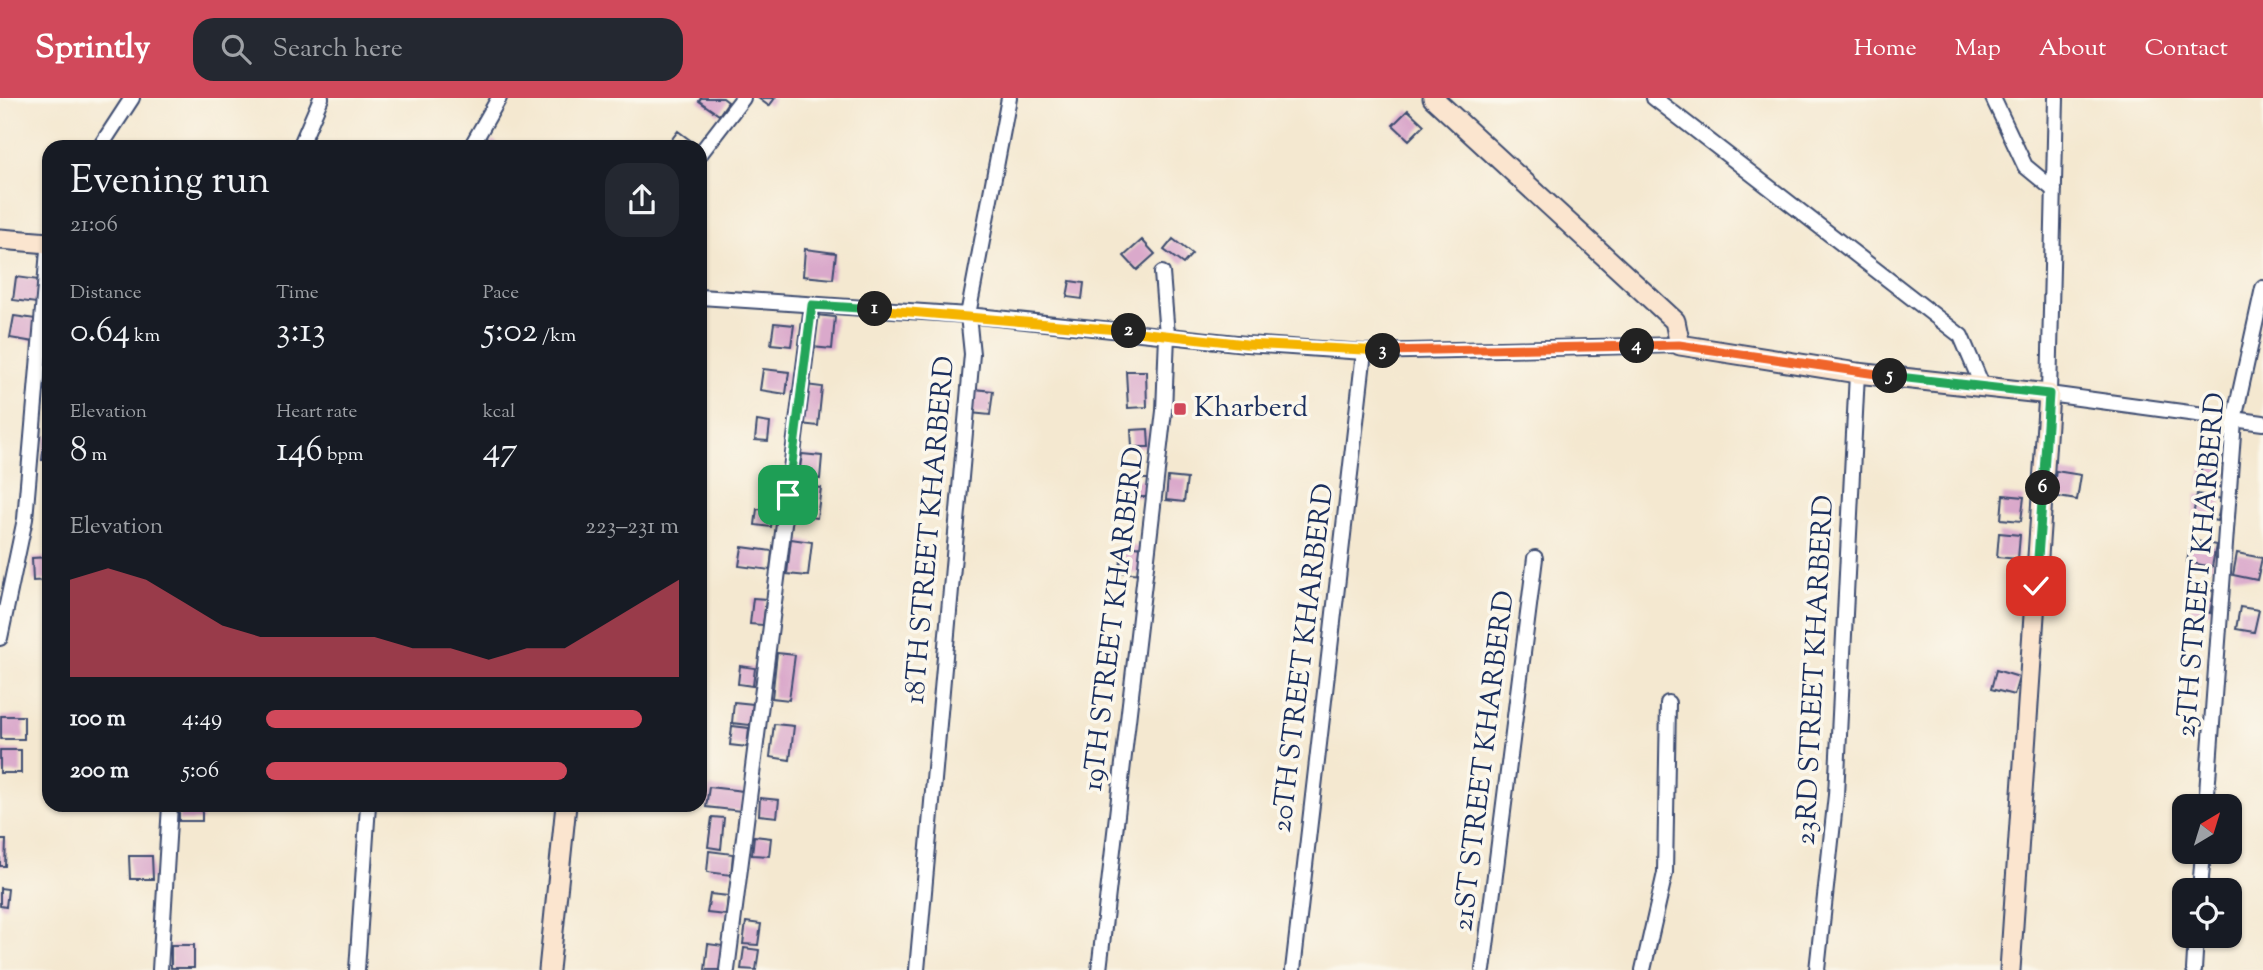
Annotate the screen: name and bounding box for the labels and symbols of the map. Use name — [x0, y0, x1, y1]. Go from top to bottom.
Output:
pin: 1 — [858, 292, 892, 326]
pin: 2 — [1112, 314, 1146, 348]
pin: 4 — [1620, 328, 1654, 364]
pin: 3 — [1366, 334, 1400, 368]
street label: 18TH STREET KHARBERD — [896, 354, 966, 706]
pin: 5 — [1872, 358, 1908, 394]
place label: Kharberd — [1194, 389, 1308, 429]
street label: 25TH STREET KHARBERD — [2167, 391, 2237, 739]
marker: Kharberd — [1172, 401, 1188, 417]
street label: 19TH STREET KHARBERD — [1074, 445, 1156, 793]
pin — [758, 465, 818, 525]
pin: 6 — [2025, 470, 2060, 506]
street label: 20TH STREET KHARBERD — [1263, 481, 1345, 835]
street label: 23RD STREET KHARBERD — [1787, 494, 1845, 846]
pin — [2006, 556, 2066, 616]
street label: 21ST STREET KHARBERD — [1444, 588, 1526, 934]
north arrow — [2172, 794, 2242, 864]

